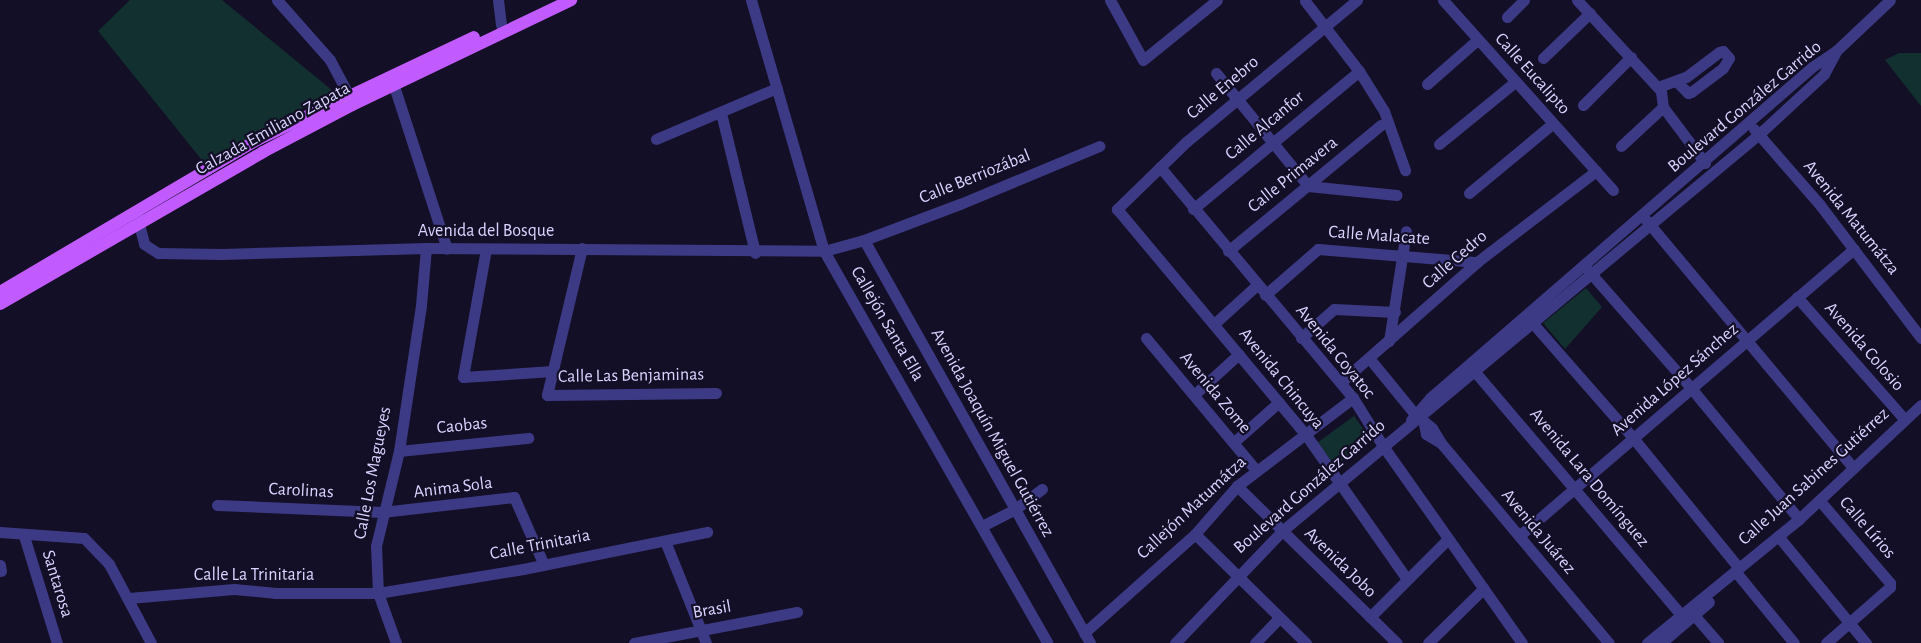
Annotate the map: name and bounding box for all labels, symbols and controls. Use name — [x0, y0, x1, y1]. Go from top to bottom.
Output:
street label: Calle Eucalipto — [1490, 29, 1574, 119]
street label: Boulevard González Garrido — [1664, 36, 1826, 178]
street label: Calle Enebro — [1182, 52, 1264, 124]
street label: Calzada Emiliano Zapata — [192, 78, 354, 180]
street label: Calle Alcanfor — [1221, 87, 1309, 165]
street label: Calle Primavera — [1244, 132, 1342, 218]
street label: Calle Berriozábal — [916, 145, 1034, 209]
street label: Avenida Matumátza — [1798, 156, 1904, 280]
street label: Avenida del Bosque — [418, 220, 554, 242]
street label: Calle Malacate — [1327, 222, 1431, 250]
street label: Calle Cedro — [1418, 226, 1492, 294]
street label: Callejón Santa Ella — [845, 263, 929, 385]
street label: Avenida Colosio — [1819, 298, 1909, 396]
street label: Avenida Coyatoc — [1291, 301, 1379, 403]
street label: Avenida López Sánchez — [1607, 319, 1743, 441]
street label: Avenida Chincuya — [1234, 324, 1328, 434]
street label: Avenida Joaquín Miguel Gutiérrez — [926, 325, 1058, 541]
street label: Avenida Zome — [1174, 348, 1256, 438]
street label: Calle Las Benjaminas — [558, 364, 704, 388]
street label: Avenida Lara Domínguez — [1525, 404, 1653, 552]
street label: Calle Juan Sabines Gutiérrez — [1734, 404, 1894, 550]
street label: Calle Los Magueyes — [350, 405, 396, 541]
street label: Caobas — [436, 413, 488, 439]
street label: Boulevard González Garrido — [1230, 415, 1390, 559]
street label: Callejón Matumátza — [1133, 452, 1251, 564]
street label: Anima Sola — [412, 472, 494, 504]
street label: Carolinas — [268, 479, 334, 503]
street label: Avenida Juárez — [1496, 485, 1580, 579]
street label: Calle Lírios — [1834, 492, 1900, 564]
street label: Avenida Jobo — [1299, 523, 1381, 603]
street label: Calle Trinitaria — [488, 525, 592, 565]
street label: Santarosa — [37, 548, 77, 620]
street label: Calle La Trinitaria — [194, 564, 314, 586]
street label: Brasil — [691, 596, 733, 624]

